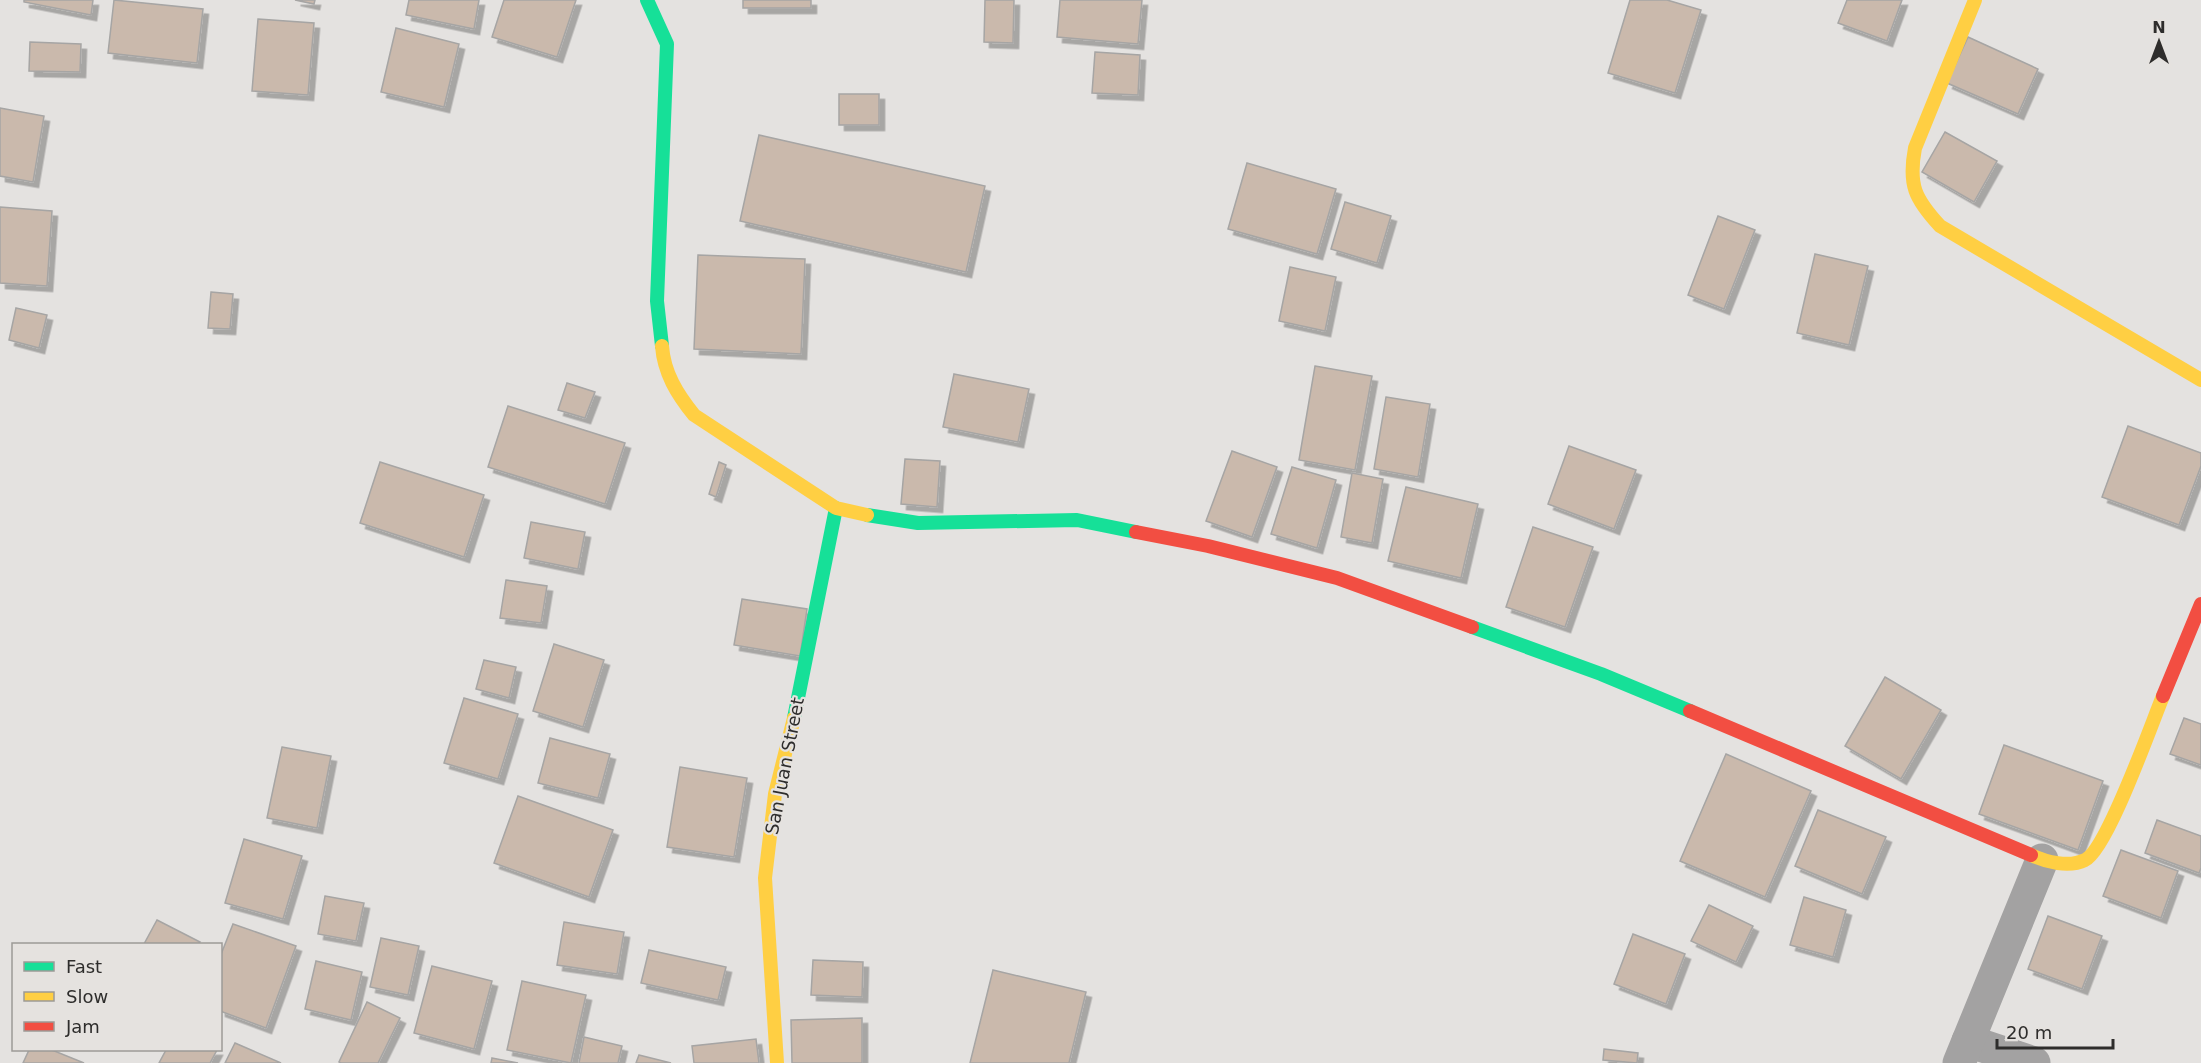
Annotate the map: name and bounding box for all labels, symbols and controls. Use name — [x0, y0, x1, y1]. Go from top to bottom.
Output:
north arrow — [2129, 12, 2189, 72]
text: N — [2152, 18, 2166, 37]
street label: San Juan Street — [761, 696, 808, 836]
legend — [12, 943, 222, 1051]
text: Fast — [66, 956, 102, 977]
text: Slow — [66, 986, 108, 1007]
scale bar — [1997, 1012, 2112, 1050]
text: Jam — [65, 1016, 100, 1037]
text: 20 m — [2006, 1022, 2052, 1043]

